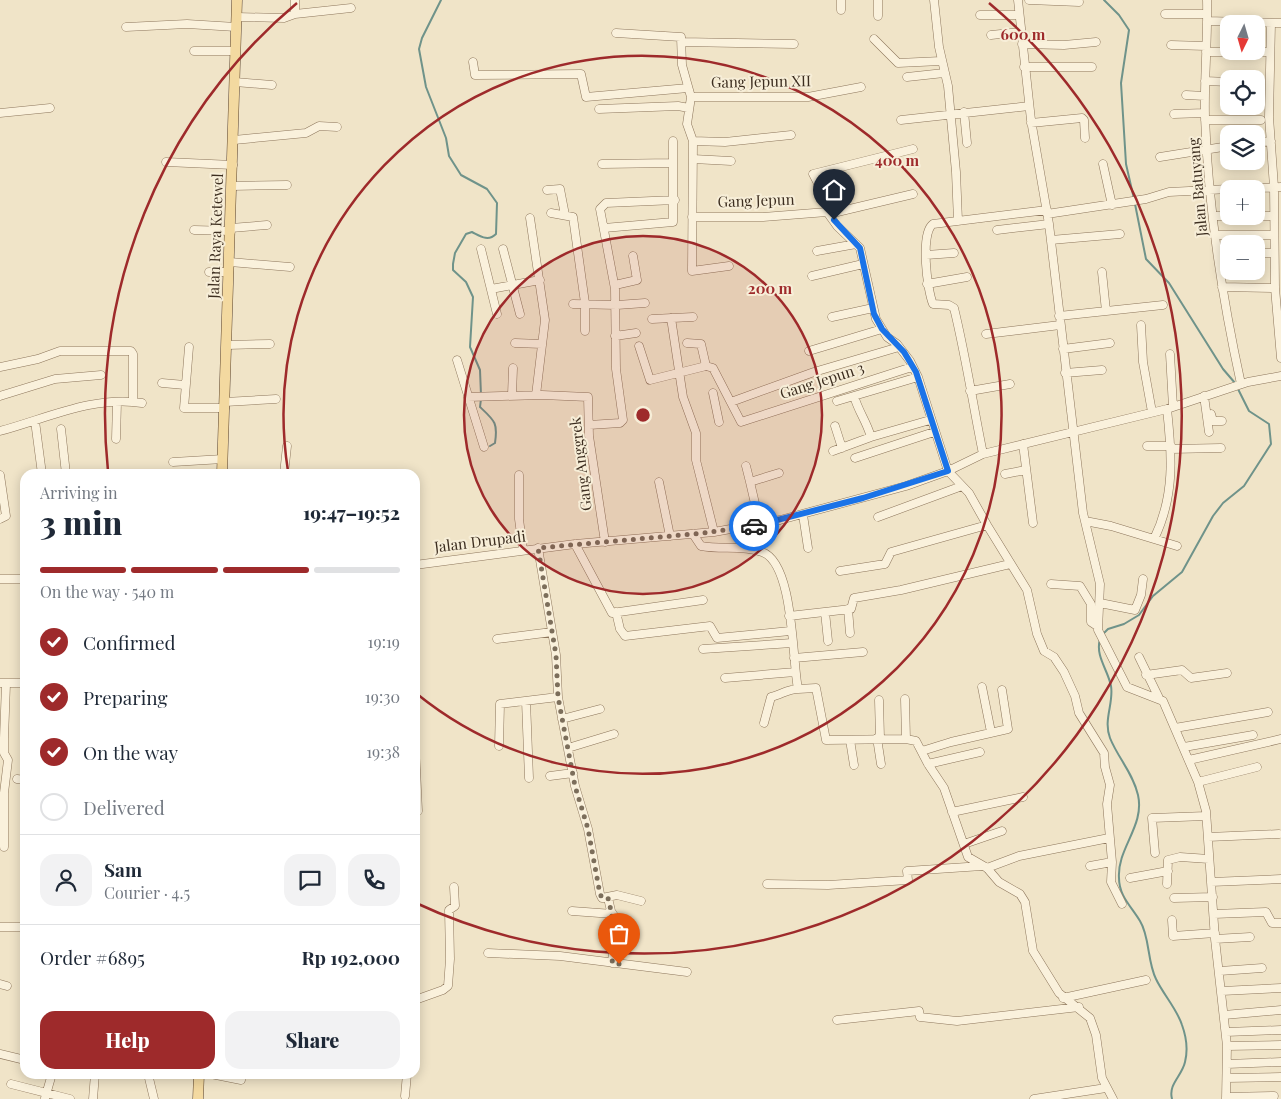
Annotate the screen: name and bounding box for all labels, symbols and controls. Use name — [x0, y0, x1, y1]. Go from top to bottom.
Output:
north arrow — [1220, 15, 1265, 60]
map controls — [1220, 15, 1265, 280]
text: 600 m — [1001, 24, 1046, 44]
street label: Gang Jepun XII — [711, 70, 811, 92]
button: locate — [1220, 70, 1265, 115]
button: layers — [1220, 125, 1265, 170]
street label: Jalan Batuyang — [1183, 137, 1211, 238]
text: 400 m — [875, 150, 920, 170]
pin — [813, 169, 855, 220]
street label: Jalan Raya Ketewel — [203, 173, 227, 300]
icon: home — [820, 176, 848, 204]
button: + — [1220, 180, 1265, 225]
street label: Gang Jepun — [717, 189, 795, 211]
button: − — [1220, 235, 1265, 280]
text: 200 m — [748, 278, 793, 298]
street label: Gang Jepun 3 — [777, 357, 867, 403]
centre of rings — [634, 406, 652, 424]
street label: Gang Anggrek — [564, 415, 596, 512]
text: Arriving in — [40, 482, 118, 503]
text: 19:47–19:52 — [303, 499, 400, 525]
text: 3 min — [40, 500, 122, 543]
courier — [729, 501, 779, 551]
icon: car — [740, 512, 768, 540]
street label: Jalan Drupadi — [432, 525, 527, 557]
text: On the way · 540 m — [40, 581, 174, 602]
icon: check — [40, 628, 68, 656]
text: Confirmed — [83, 629, 176, 655]
text: 19:19 — [368, 631, 400, 652]
icon: check — [40, 683, 68, 711]
text: Preparing — [83, 684, 168, 710]
text: 19:30 — [365, 686, 400, 707]
icon: check — [40, 738, 68, 766]
text: On the way — [83, 739, 178, 765]
text: 19:38 — [366, 741, 400, 762]
text: Delivered — [83, 794, 165, 820]
button: person — [40, 854, 92, 906]
button: chat — [284, 854, 336, 906]
button: phone — [348, 854, 400, 906]
text: Sam — [104, 856, 142, 882]
text: Courier · 4.5 — [104, 882, 190, 903]
pin — [598, 913, 640, 964]
icon: bag — [605, 920, 633, 948]
text: Order #6895 — [40, 944, 145, 970]
text: Rp 192,000 — [301, 944, 400, 970]
button: Help — [40, 1011, 215, 1069]
button: Share — [225, 1011, 400, 1069]

